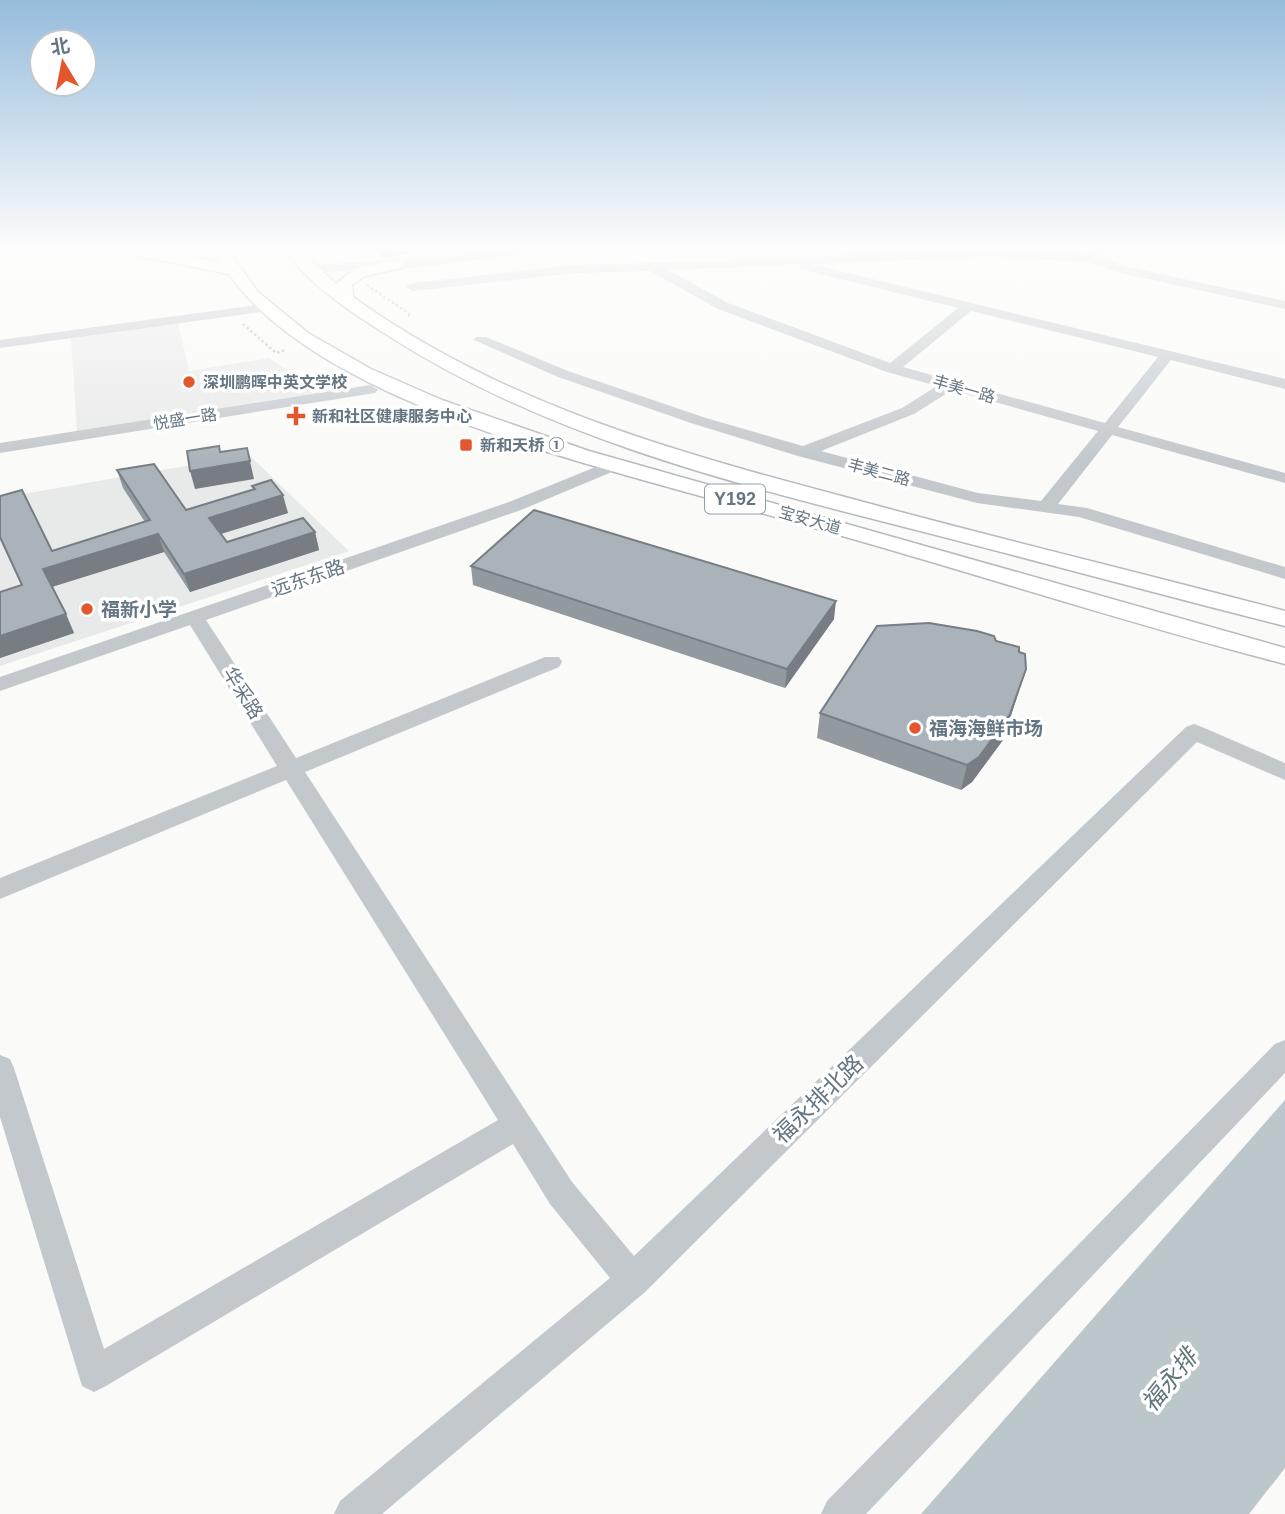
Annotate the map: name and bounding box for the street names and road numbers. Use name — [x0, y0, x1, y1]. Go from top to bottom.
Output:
street label: 丰美一路 — [931, 372, 997, 406]
street label: 悦盛一路 — [152, 406, 218, 432]
street label: 丰美二路 — [846, 456, 912, 488]
road number: Y192 — [705, 485, 765, 514]
street label: 宝安大道 — [777, 503, 843, 537]
street label: 远东东路 — [269, 556, 347, 600]
street label: 华采路 — [219, 663, 267, 723]
street label: 福永排北路 — [768, 1050, 868, 1148]

